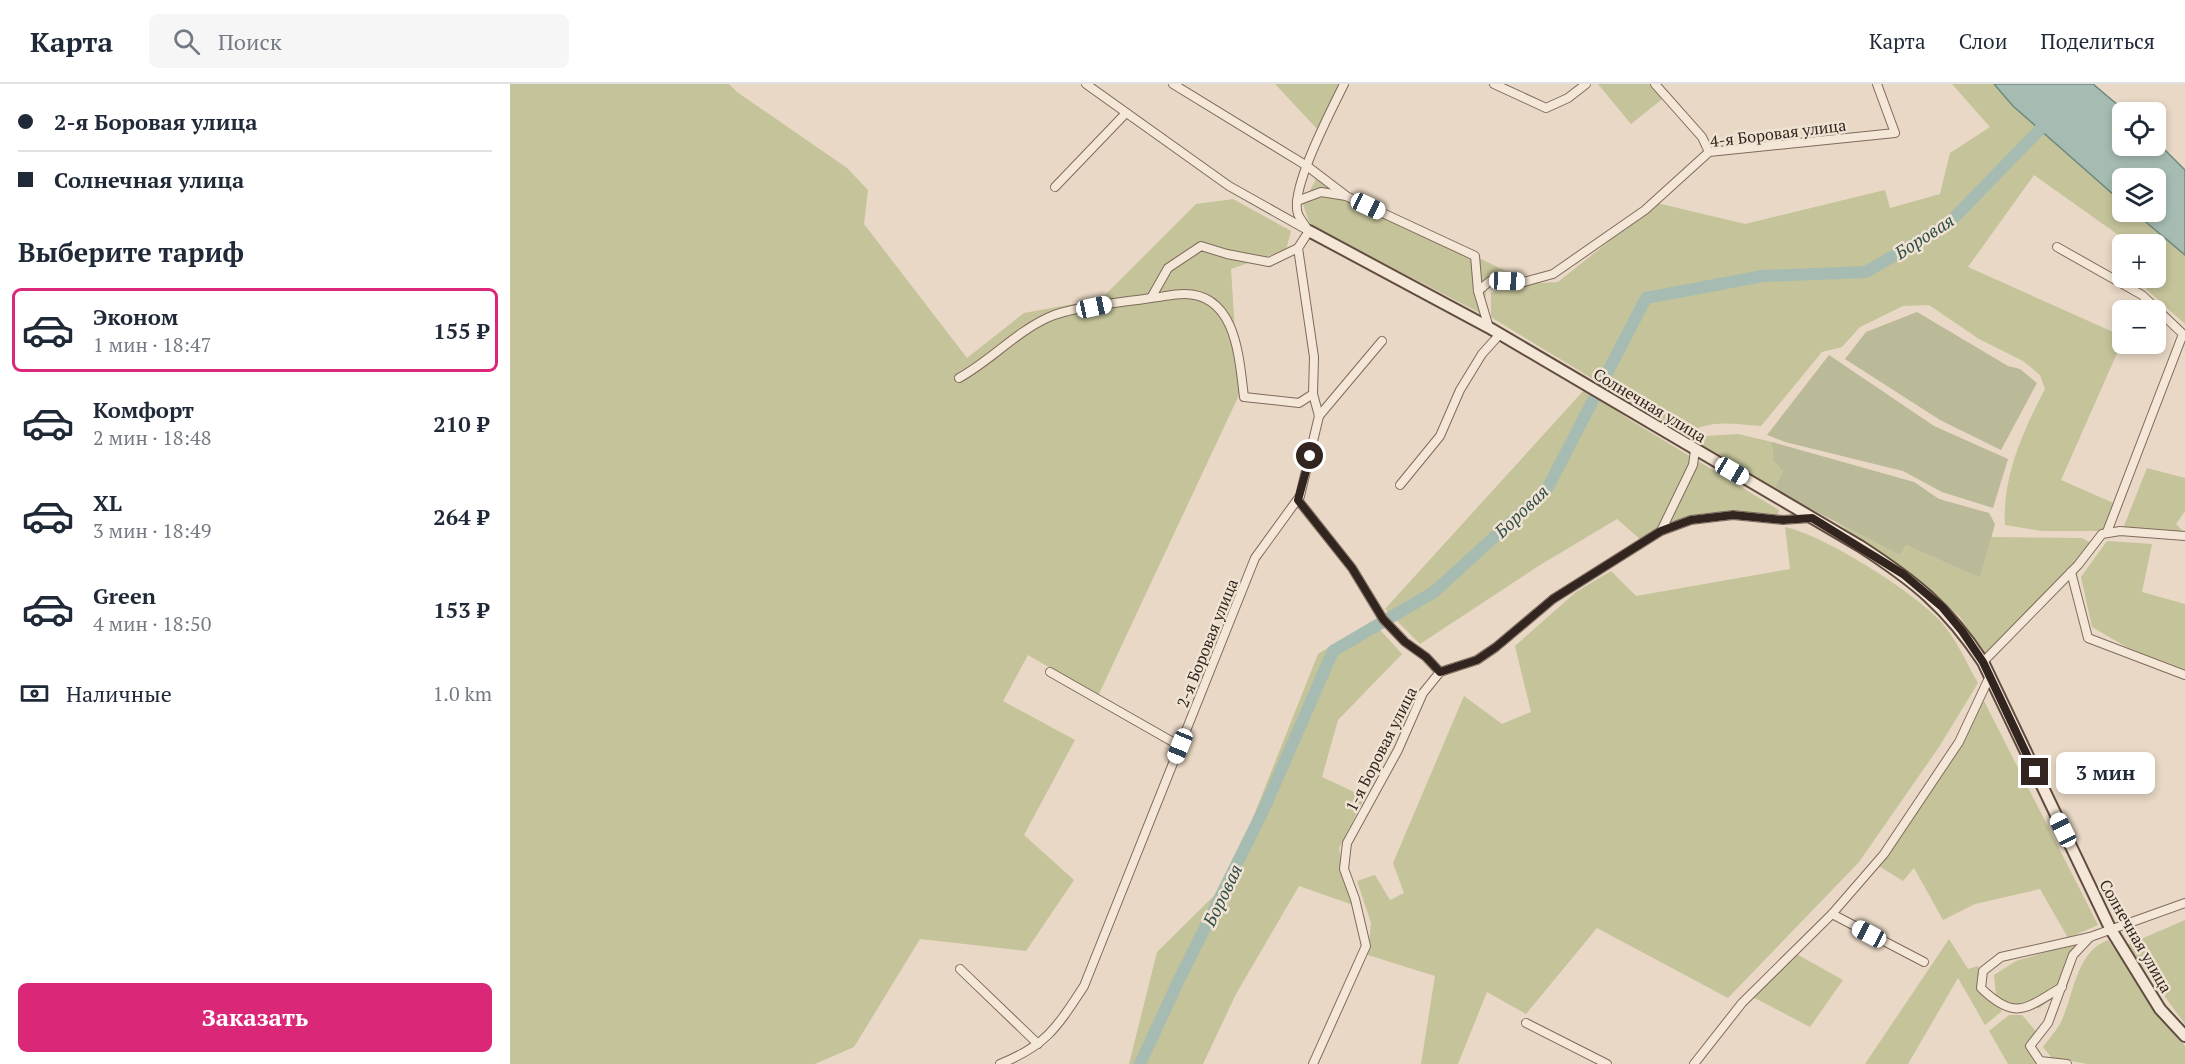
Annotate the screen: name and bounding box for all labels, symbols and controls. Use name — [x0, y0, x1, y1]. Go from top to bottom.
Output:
search box — [149, 14, 569, 68]
text: Карта — [30, 23, 113, 60]
icon: search — [170, 25, 203, 58]
text: Поиск — [218, 27, 282, 56]
text: Карта — [1869, 27, 1926, 55]
text: Слои — [1959, 27, 2008, 55]
text: Поделиться — [2041, 27, 2155, 55]
map controls — [2112, 102, 2166, 354]
button: locate — [2112, 102, 2166, 156]
text: 2-я Боровая улица — [54, 107, 257, 136]
street label: 4-я Боровая улица — [1709, 114, 1847, 152]
text: Солнечная улица — [54, 165, 244, 194]
button: layers — [2112, 168, 2166, 222]
car — [1348, 190, 1388, 222]
water label: Боровая — [1889, 208, 1958, 265]
text: Выберите тариф — [18, 234, 244, 270]
button: + — [2112, 234, 2166, 288]
car — [1489, 271, 1525, 291]
car — [1075, 294, 1113, 320]
button: − — [2112, 300, 2166, 354]
text: Эконом — [93, 302, 178, 331]
icon: car — [21, 303, 75, 357]
text: 155 ₽ — [433, 316, 489, 345]
text: 1 мин · 18:47 — [93, 331, 211, 358]
street label: Солнечная улица — [1590, 363, 1710, 447]
text: Комфорт — [93, 395, 194, 424]
icon: car — [21, 396, 75, 450]
text: 210 ₽ — [433, 409, 489, 438]
text: 2 мин · 18:48 — [93, 424, 211, 451]
route start — [1296, 442, 1323, 469]
car — [1712, 454, 1752, 488]
water label: Боровая — [1488, 479, 1553, 543]
text: XL — [93, 488, 122, 517]
icon: car — [21, 489, 75, 543]
text: 264 ₽ — [433, 502, 489, 531]
text: 3 мин · 18:49 — [93, 517, 211, 544]
street label: 2-я Боровая улица — [1171, 575, 1243, 711]
text: Green — [93, 581, 156, 610]
icon: car — [21, 582, 75, 636]
text: 153 ₽ — [433, 595, 489, 624]
text: 4 мин · 18:50 — [93, 610, 211, 637]
icon: cash — [18, 677, 51, 710]
text: Наличные — [66, 679, 172, 708]
text: 1.0 km — [433, 680, 492, 707]
street label: 1-я Боровая улица — [1340, 683, 1422, 815]
car — [1165, 726, 1195, 766]
callout: 3 мин — [2056, 751, 2155, 793]
route end — [2021, 758, 2048, 785]
text: 3 мин — [2076, 759, 2135, 786]
car — [2047, 810, 2079, 850]
water label: Боровая — [1196, 860, 1247, 931]
street label: Солнечная улица — [2095, 875, 2177, 997]
car — [1849, 918, 1889, 950]
button: Заказать — [18, 983, 492, 1052]

